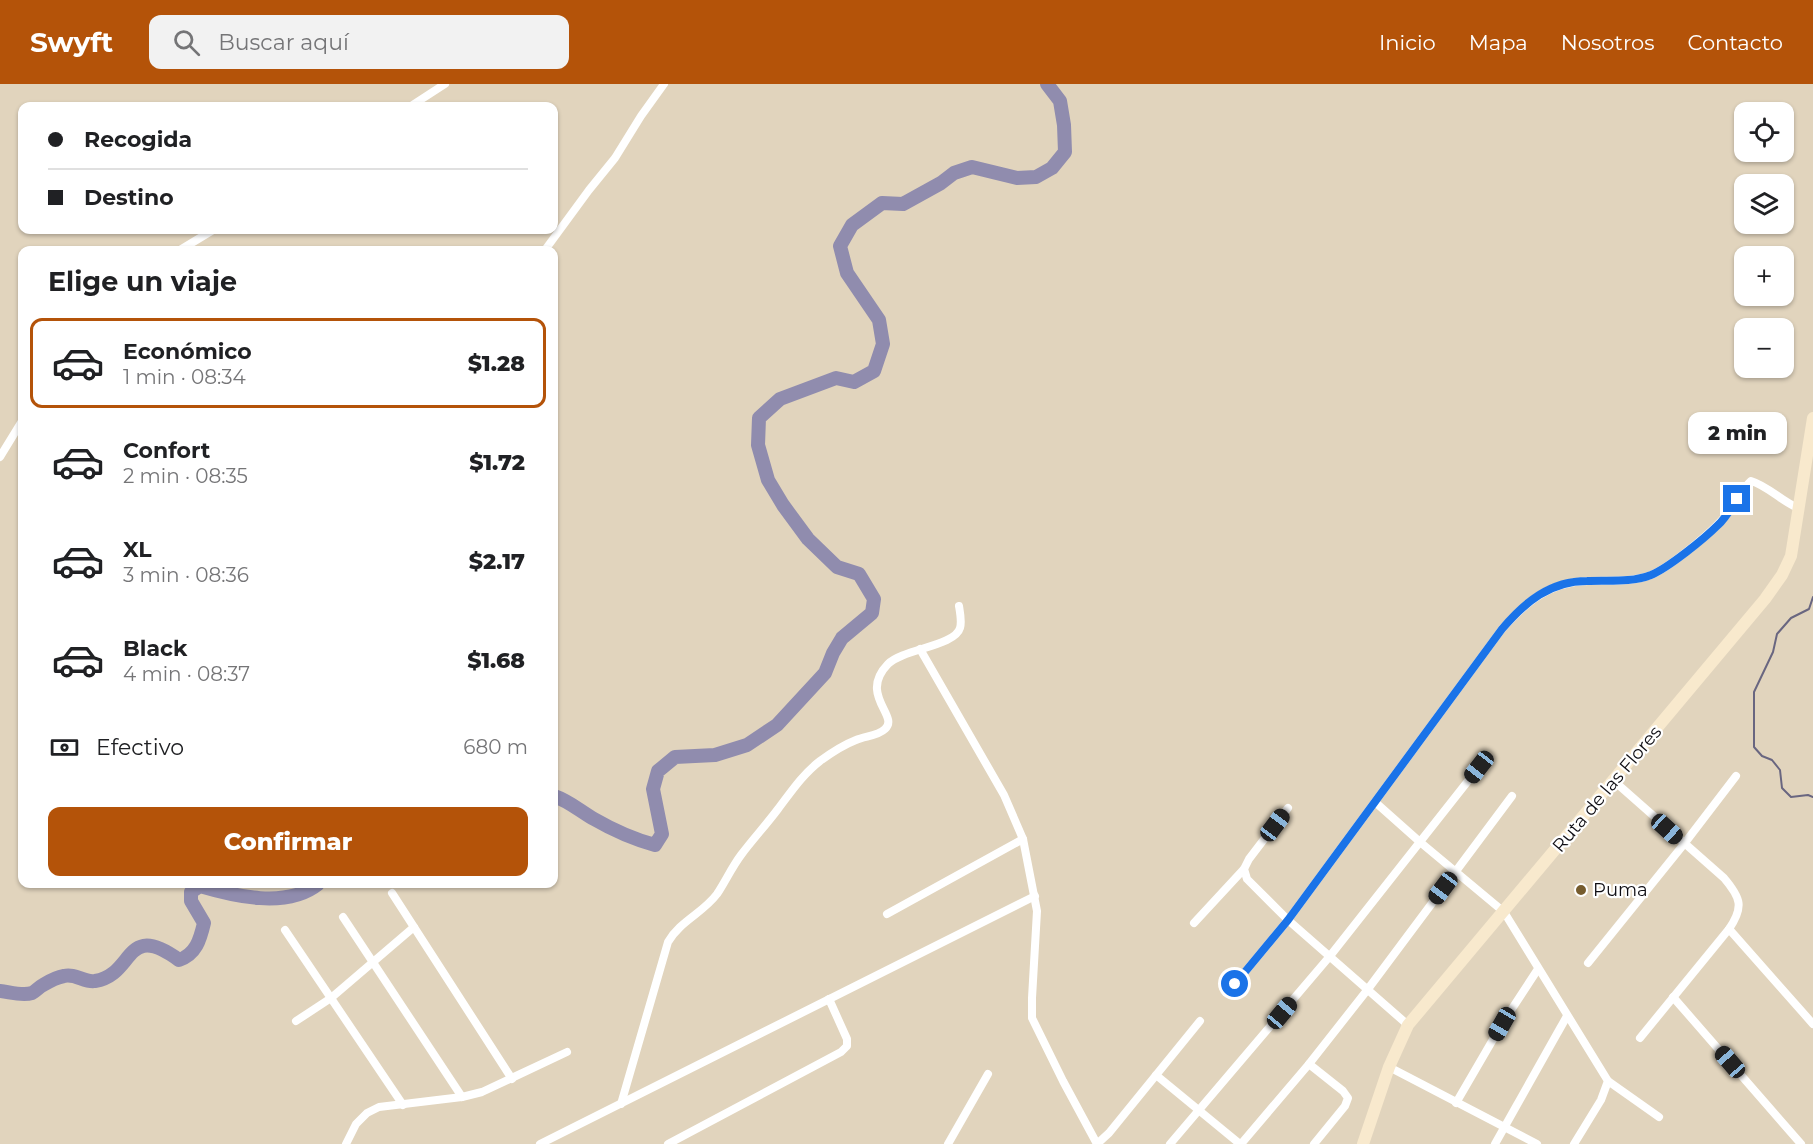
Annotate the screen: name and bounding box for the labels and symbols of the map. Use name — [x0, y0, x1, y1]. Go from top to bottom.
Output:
callout: 2 min — [1688, 412, 1786, 454]
route end — [1723, 485, 1750, 512]
street label: Ruta de las Flores — [1548, 721, 1666, 857]
car — [1461, 747, 1497, 787]
car — [1257, 805, 1293, 845]
car — [1648, 810, 1686, 848]
car — [1425, 868, 1461, 908]
place label: Puma — [1593, 879, 1648, 901]
marker: Puma — [1574, 883, 1588, 897]
route start — [1221, 970, 1248, 997]
car — [1264, 993, 1300, 1033]
car — [1485, 1004, 1519, 1044]
car — [1711, 1043, 1749, 1081]

